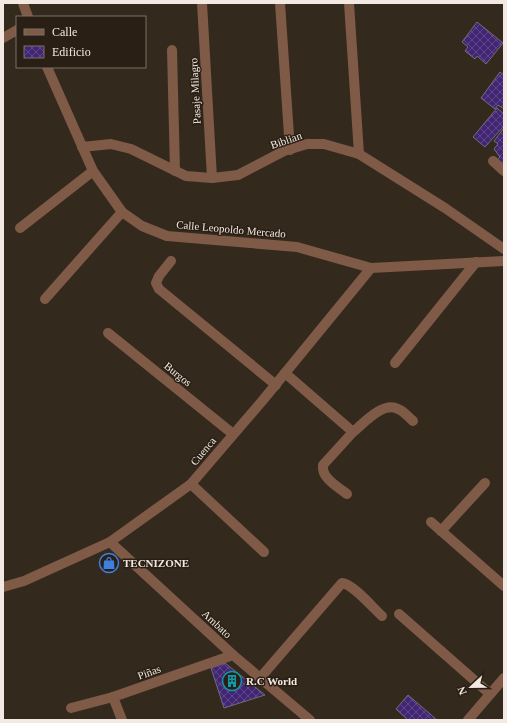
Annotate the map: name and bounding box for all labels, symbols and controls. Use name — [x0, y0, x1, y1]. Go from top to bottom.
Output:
legend — [16, 16, 146, 68]
text: Calle — [52, 25, 77, 39]
text: Edificio — [52, 45, 91, 59]
street label: Pasaje Milagro — [187, 57, 203, 124]
street label: Biblian — [269, 129, 304, 151]
street label: Calle Leopoldo Mercado — [176, 218, 287, 240]
street label: Burgos — [162, 359, 194, 389]
street label: Cuenca — [188, 434, 218, 467]
shop icon: TECNIZONE — [98, 552, 120, 574]
place label: TECNIZONE — [123, 557, 189, 569]
street label: Ambato — [200, 608, 234, 641]
street label: Piñas — [136, 662, 162, 682]
north arrow — [451, 667, 491, 707]
building icon: R.C World — [221, 670, 243, 692]
place label: R.C World — [246, 675, 297, 687]
text: N — [455, 685, 469, 697]

